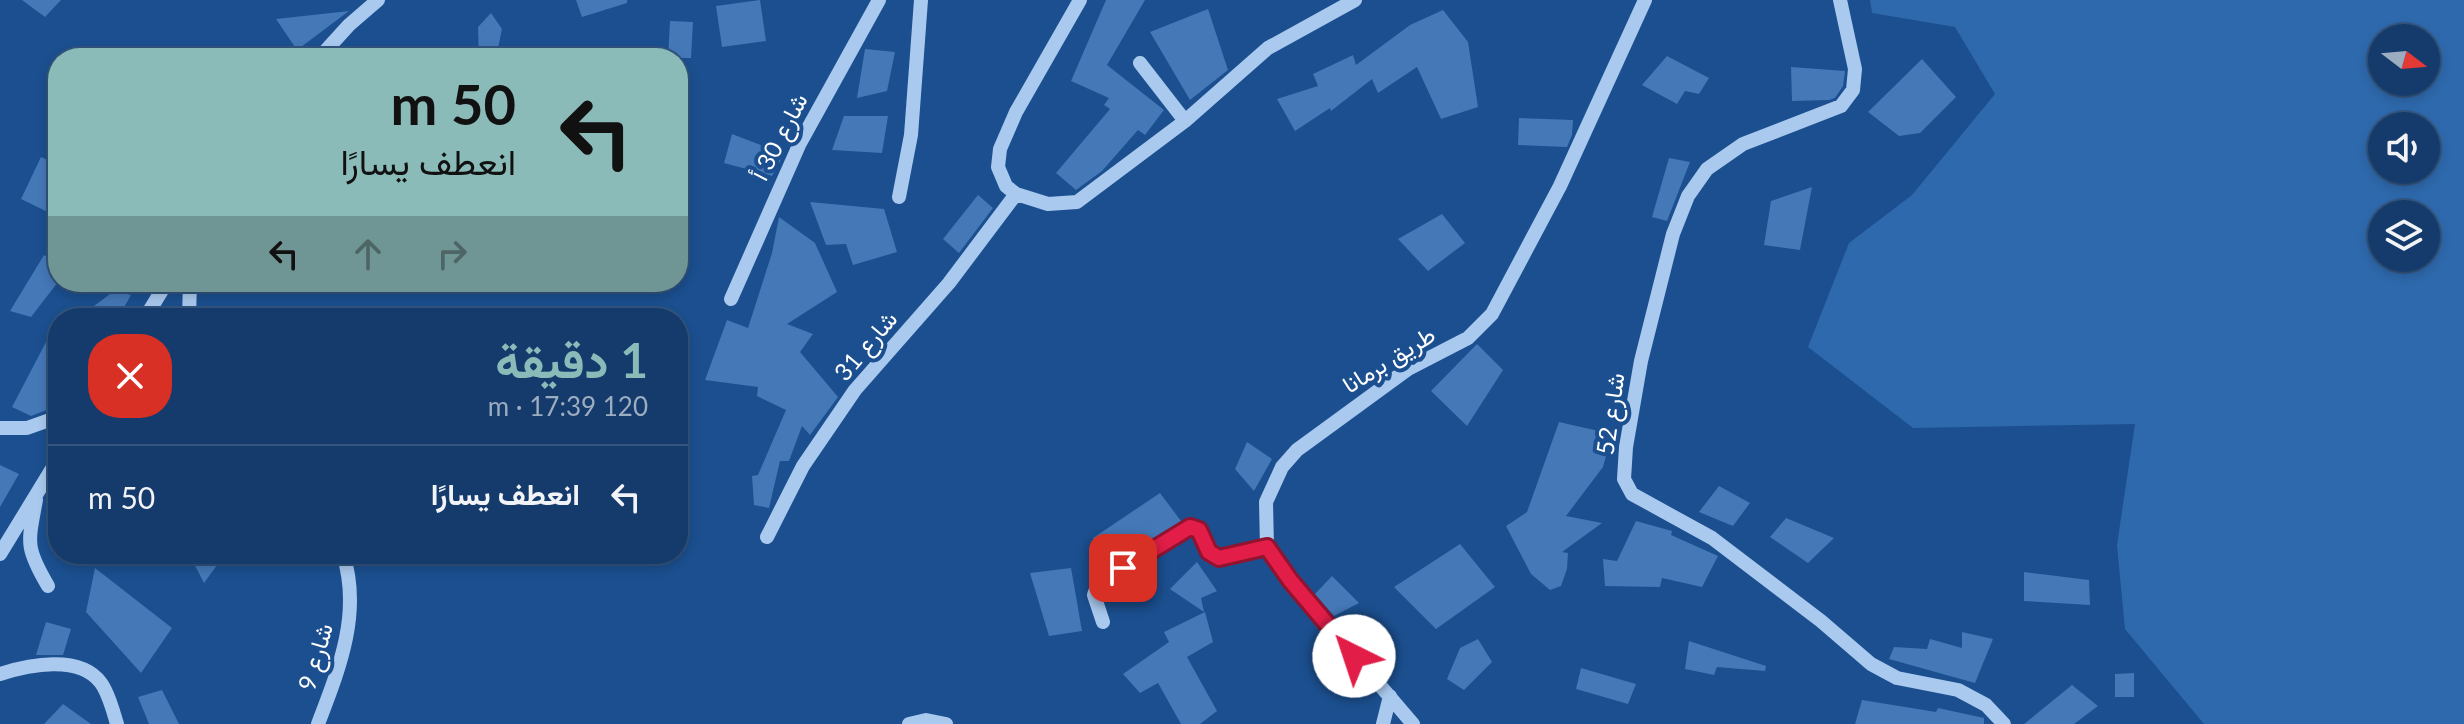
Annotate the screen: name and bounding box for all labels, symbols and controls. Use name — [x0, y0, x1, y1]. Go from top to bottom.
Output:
north arrow — [2368, 24, 2440, 96]
map controls — [2368, 24, 2440, 272]
text: 50 m — [391, 70, 516, 137]
icon: left — [544, 80, 648, 184]
street label: شارع 30 أ — [744, 88, 816, 186]
button: sound — [2368, 112, 2440, 184]
text: انعطف يسارًا — [341, 139, 516, 183]
button: layers — [2368, 200, 2440, 272]
icon: left — [262, 232, 306, 276]
icon: ahead — [346, 232, 390, 276]
icon: right — [430, 232, 474, 276]
street label: شارع 31 — [827, 304, 905, 388]
street label: طريق برمانا — [1337, 319, 1441, 400]
text: 1 دقيقة — [495, 331, 648, 388]
button: close — [88, 334, 172, 418]
street label: شارع 52 — [1589, 371, 1633, 457]
text: 120 m · 17:39 — [488, 390, 648, 422]
text: انعطف يسارًا — [431, 475, 580, 511]
icon: left — [604, 475, 648, 519]
text: 50 m — [88, 479, 155, 515]
pin — [1089, 534, 1157, 602]
icon: arrive — [1101, 546, 1145, 590]
position arrow — [1312, 614, 1396, 698]
street label: شارع 9 — [291, 620, 341, 694]

